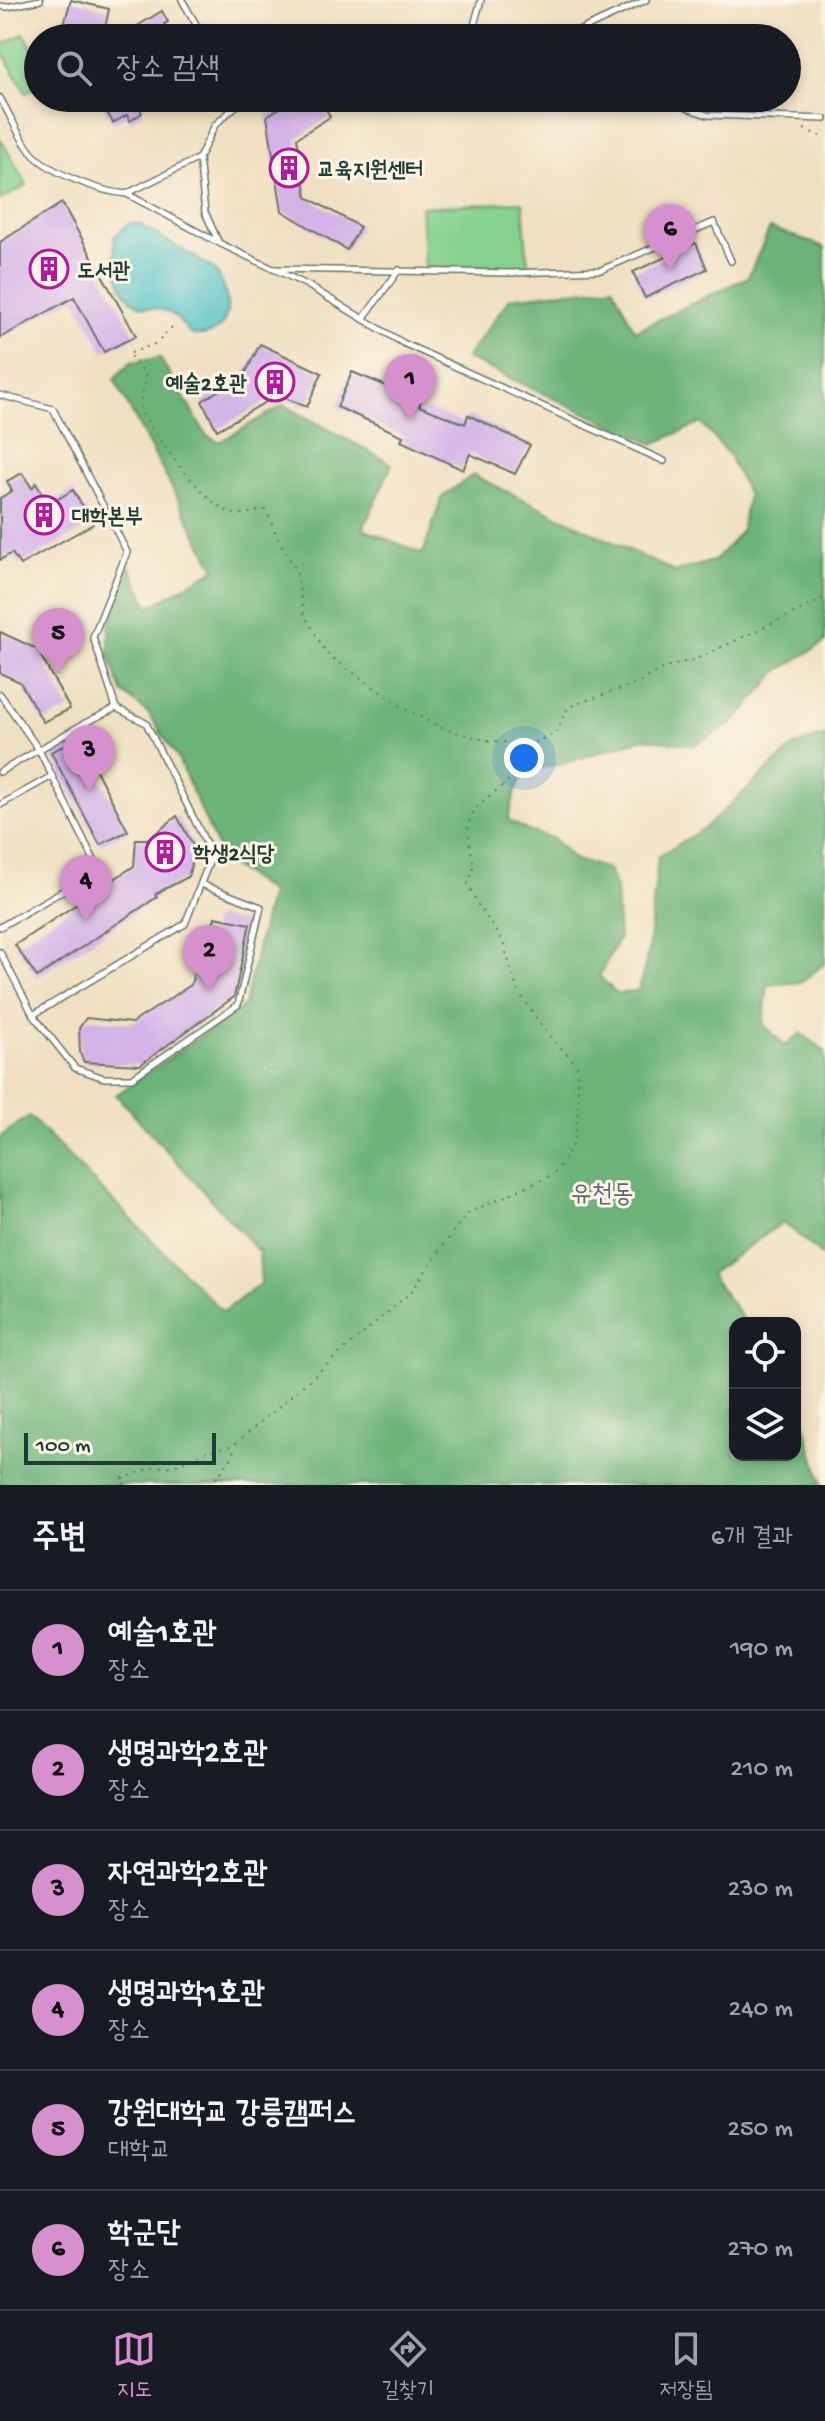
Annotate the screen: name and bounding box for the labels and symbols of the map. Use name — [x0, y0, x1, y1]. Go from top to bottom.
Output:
building icon: 교육지원센터 — [268, 147, 310, 189]
place label: 교육지원센터 — [317, 159, 423, 185]
pin: 6 — [644, 204, 696, 270]
building icon: 도서관 — [28, 248, 70, 290]
place label: 도서관 — [77, 260, 130, 286]
pin: 1 — [384, 354, 436, 420]
building icon: 예술2호관 — [254, 361, 296, 403]
place label: 예술2호관 — [165, 372, 247, 399]
building icon: 대학본부 — [23, 494, 65, 536]
place label: 대학본부 — [72, 506, 143, 532]
pin: 5 — [32, 608, 84, 674]
pin: 3 — [63, 725, 115, 791]
your location — [504, 738, 544, 778]
building icon: 학생2식당 — [144, 831, 186, 873]
place label: 학생2식당 — [192, 843, 275, 869]
pin: 4 — [60, 855, 112, 921]
pin: 2 — [183, 925, 235, 991]
district label: 유천동 — [571, 1181, 633, 1212]
scale bar — [24, 1429, 216, 1465]

